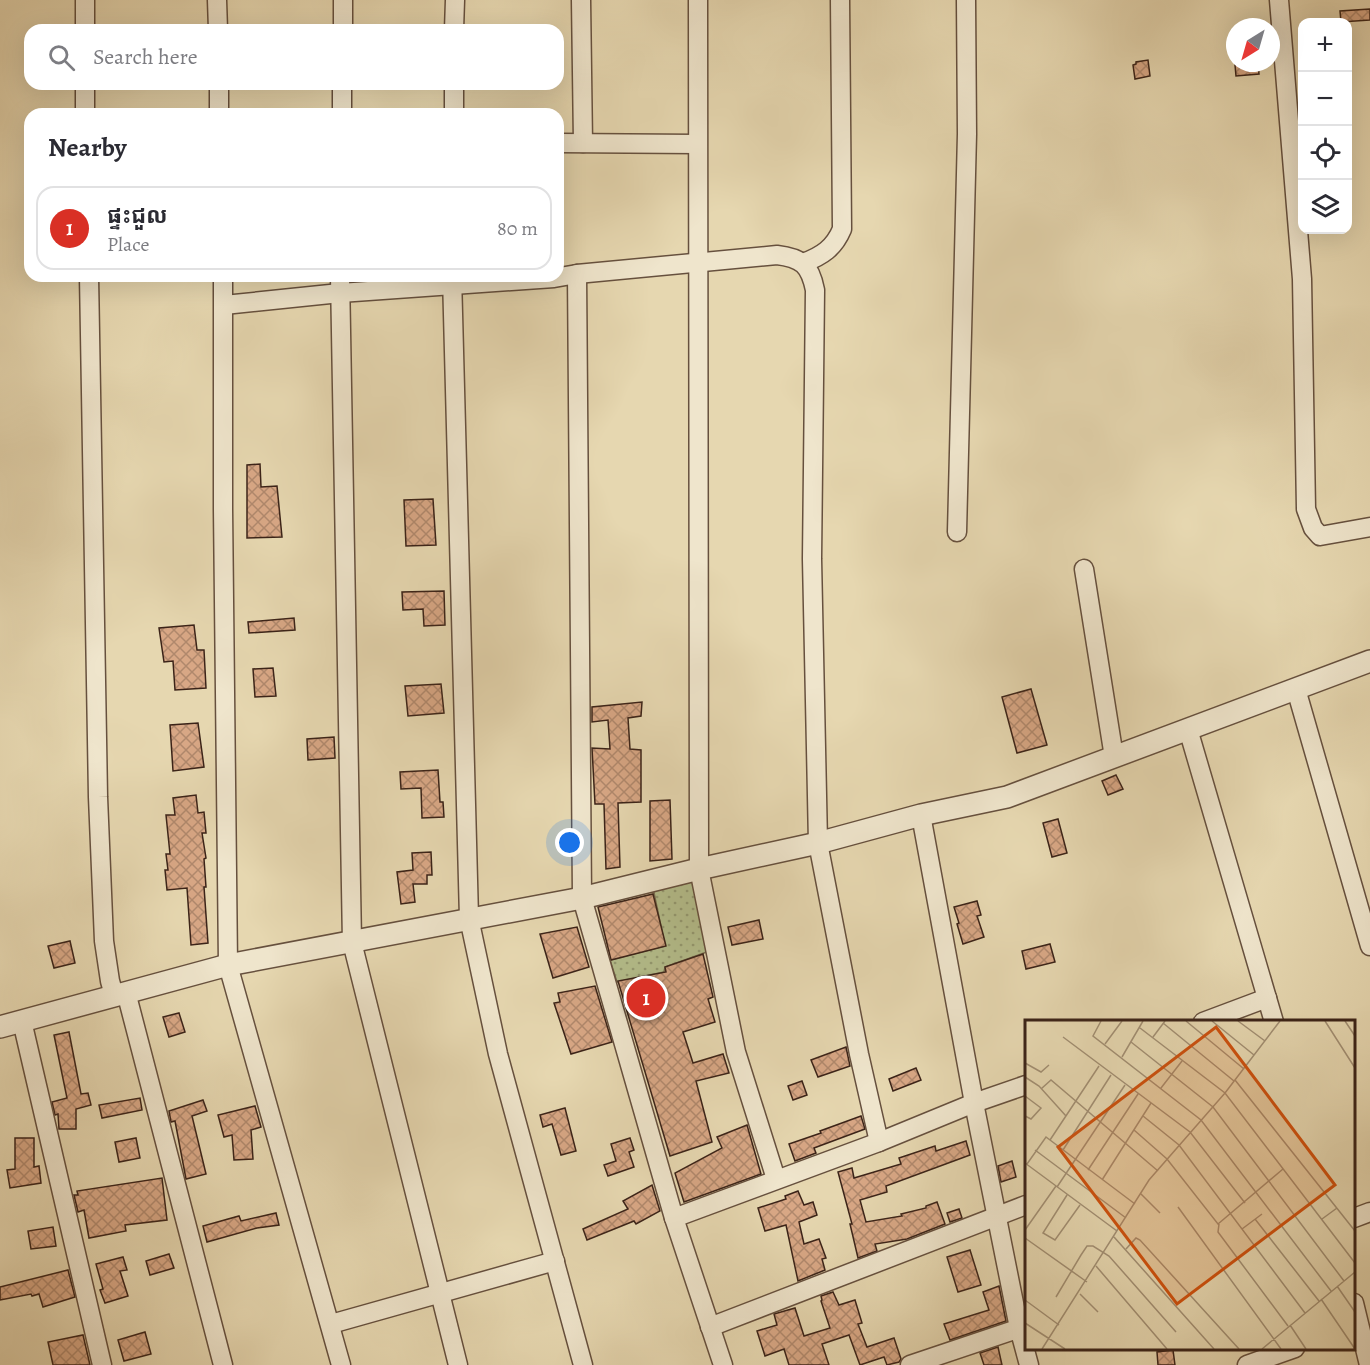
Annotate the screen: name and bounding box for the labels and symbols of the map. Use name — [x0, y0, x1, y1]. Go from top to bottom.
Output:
north arrow — [1226, 18, 1280, 72]
your location — [555, 828, 584, 857]
pin: 1 — [626, 976, 666, 1020]
inset map — [1025, 1020, 1355, 1350]

